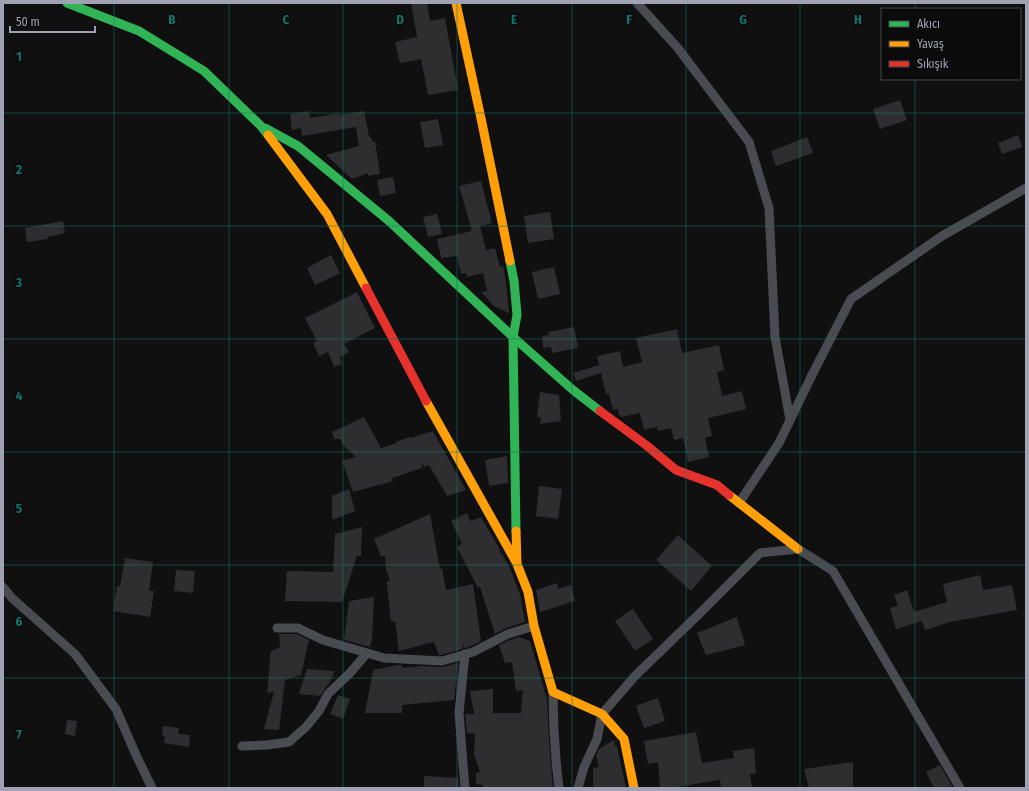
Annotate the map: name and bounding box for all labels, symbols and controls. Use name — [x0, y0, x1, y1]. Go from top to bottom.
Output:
scale bar — [10, 8, 95, 34]
legend — [881, 8, 1021, 80]
text: B — [168, 12, 176, 27]
text: C — [283, 12, 290, 27]
text: D — [396, 12, 404, 27]
text: E — [511, 12, 517, 27]
text: F — [626, 12, 632, 27]
text: G — [739, 12, 747, 27]
text: H — [854, 12, 862, 27]
text: 50 m — [16, 15, 40, 29]
text: Akıcı — [917, 17, 940, 31]
text: Yavaş — [917, 37, 944, 51]
text: 1 — [16, 49, 22, 64]
text: Sıkışık — [917, 57, 949, 71]
text: 2 — [15, 162, 22, 177]
text: 3 — [15, 275, 22, 290]
text: 4 — [16, 388, 23, 403]
text: 5 — [16, 501, 22, 516]
text: 6 — [16, 614, 23, 629]
text: 7 — [16, 727, 22, 742]

